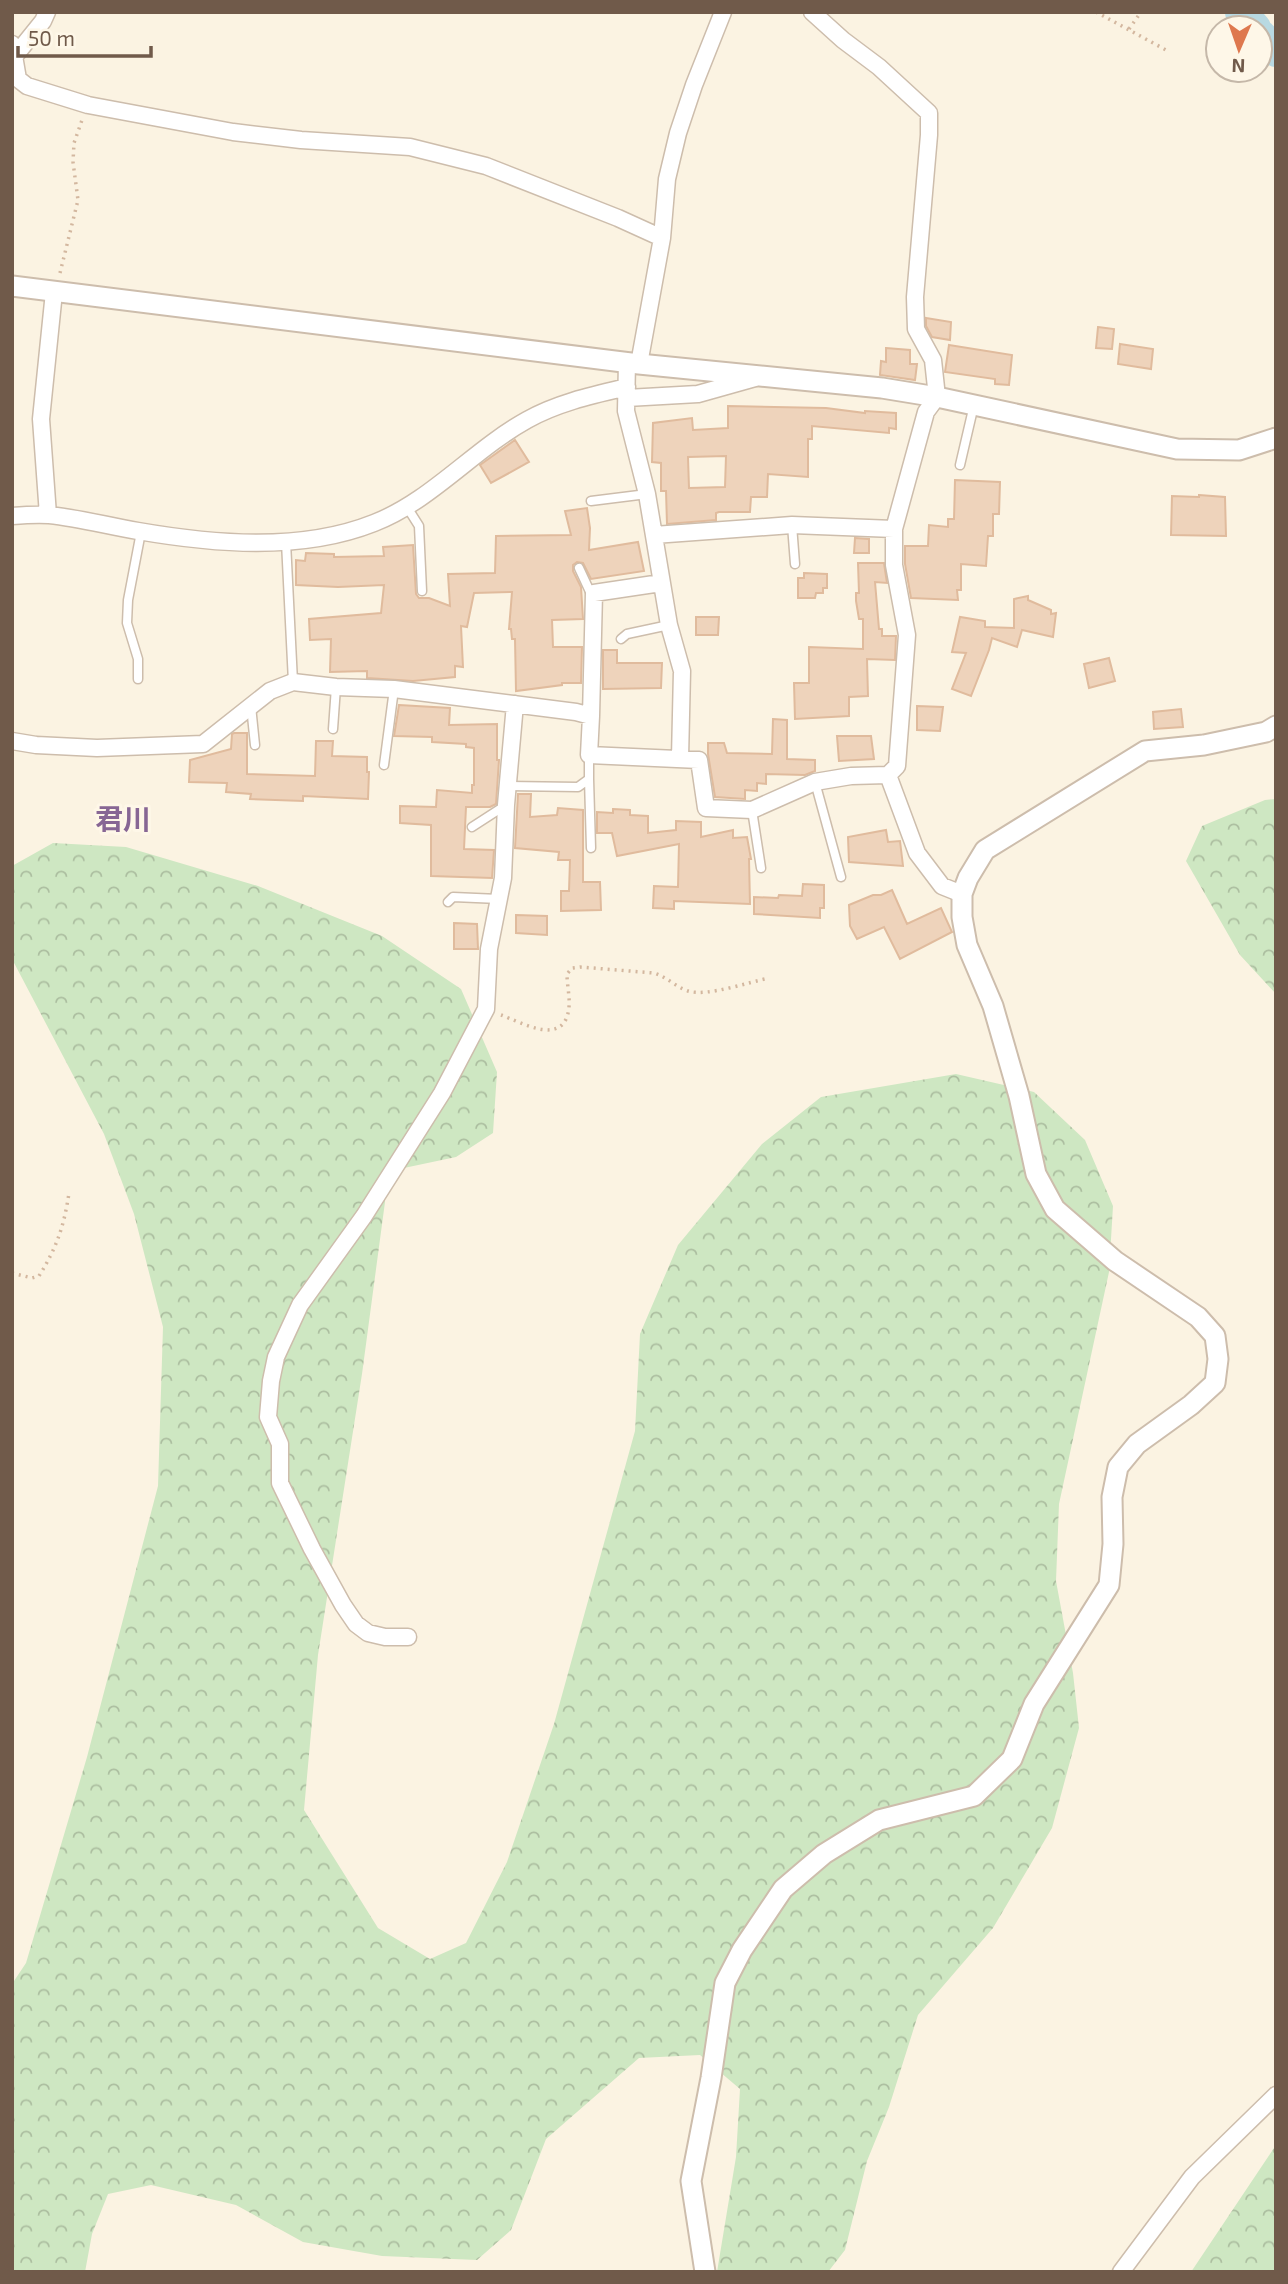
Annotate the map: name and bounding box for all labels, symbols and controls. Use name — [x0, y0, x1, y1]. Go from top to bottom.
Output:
scale bar — [18, 14, 150, 58]
north arrow — [1204, 14, 1274, 84]
text: 50 m — [28, 25, 75, 50]
text: N — [1231, 55, 1246, 78]
district label: 君川 — [95, 801, 151, 835]

